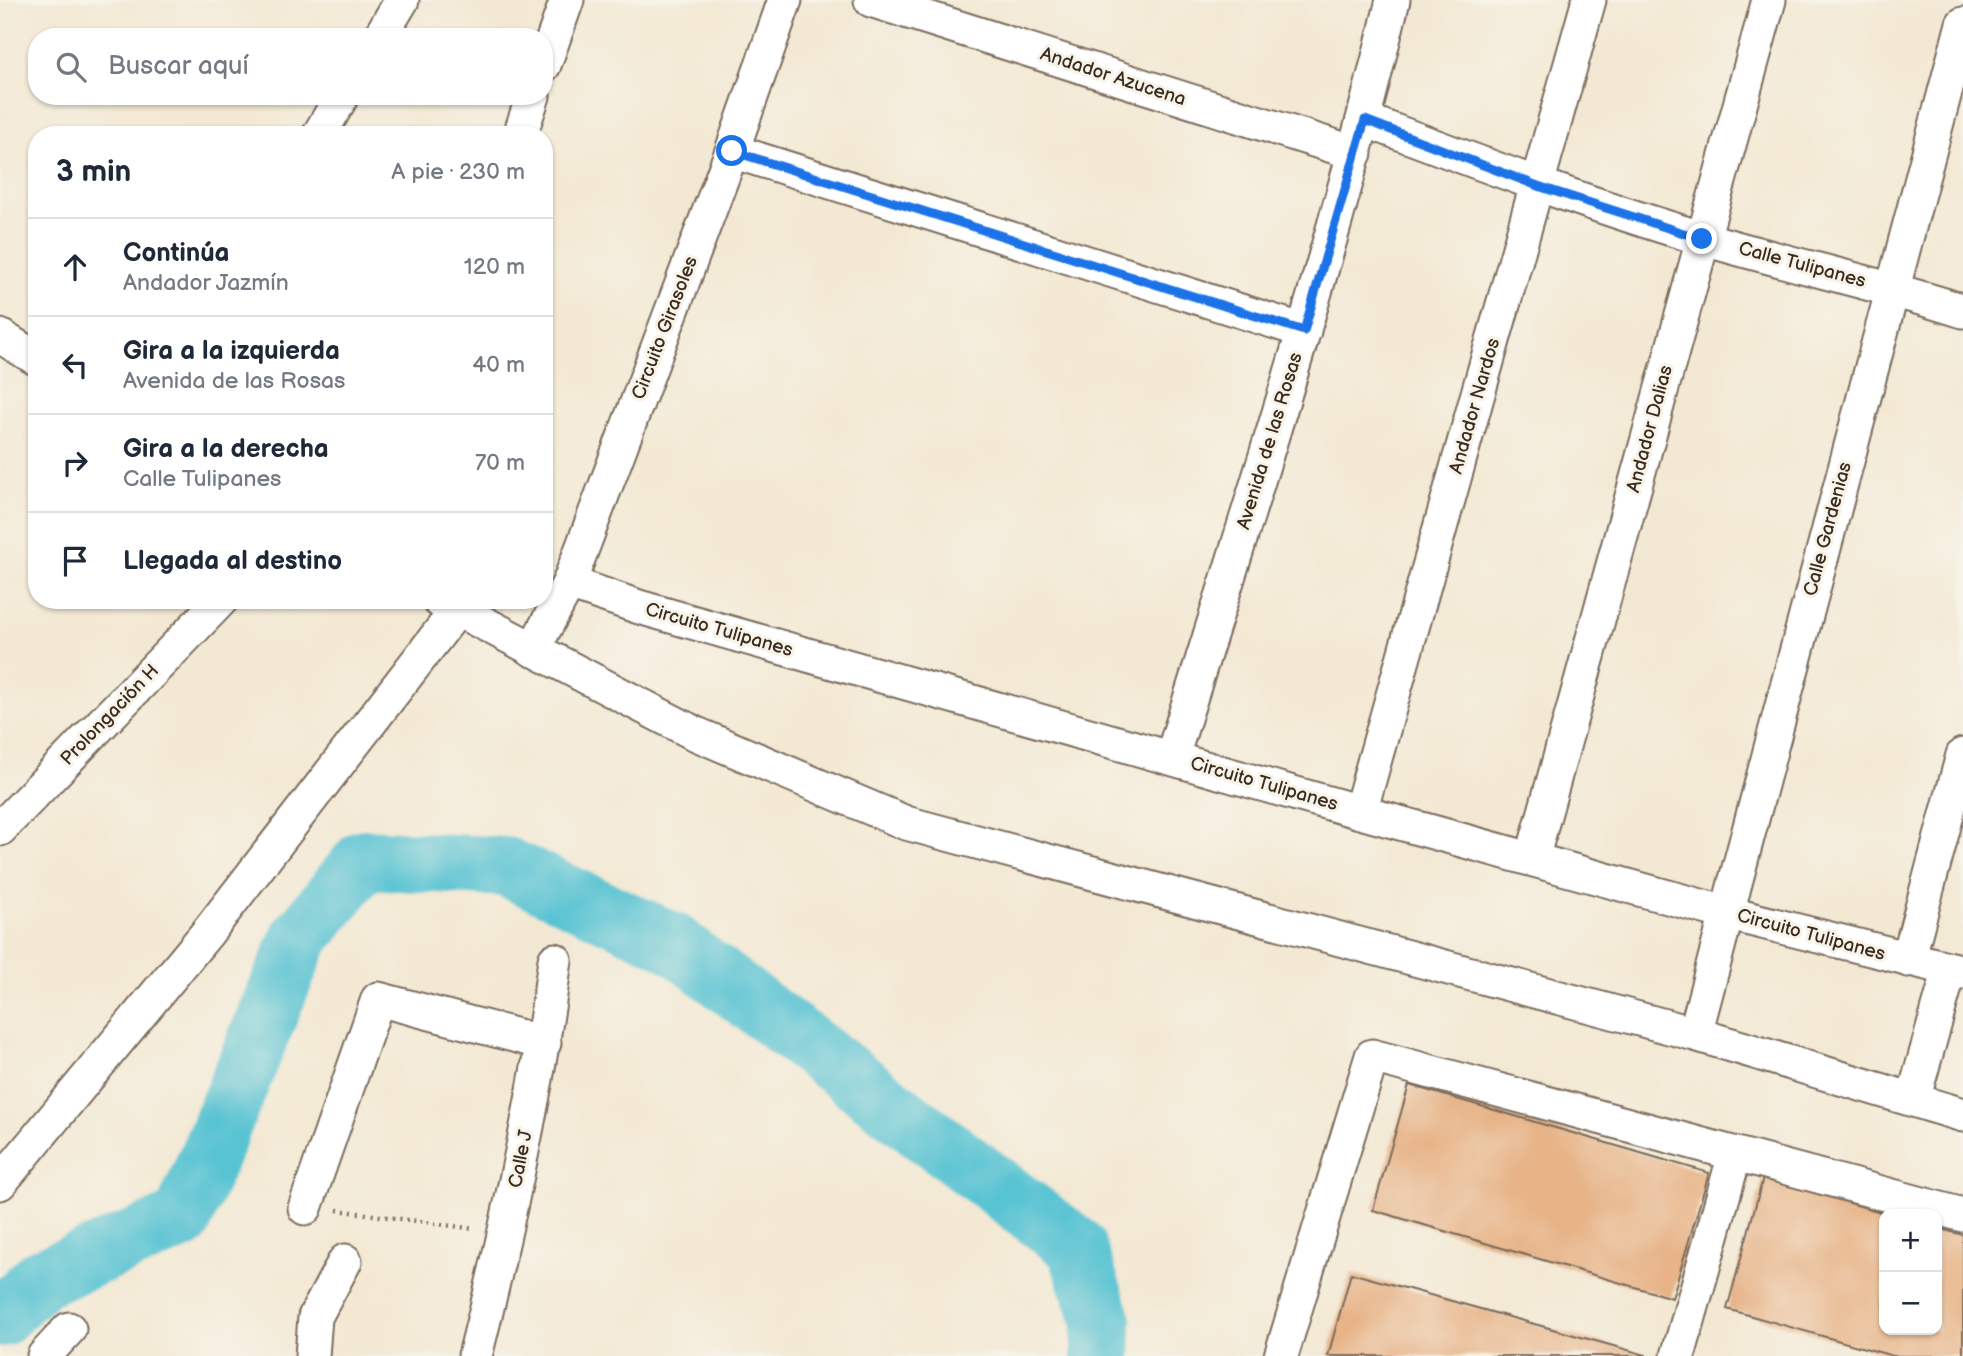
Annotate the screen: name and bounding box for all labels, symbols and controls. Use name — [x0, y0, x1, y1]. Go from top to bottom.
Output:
search box — [28, 28, 553, 105]
street label: Andador Azucena — [1037, 43, 1189, 111]
icon: search — [52, 48, 90, 86]
text: Buscar aquí — [108, 51, 249, 82]
route start — [716, 135, 747, 166]
text: 3 min — [56, 154, 131, 190]
text: A pie · 230 m — [391, 158, 525, 186]
route end — [1686, 223, 1717, 254]
street label: Calle Tulipanes — [1736, 237, 1868, 293]
text: Continúa — [123, 238, 230, 269]
icon: ahead — [56, 248, 94, 286]
text: 120 m — [464, 253, 525, 281]
street label: Circuito Girasoles — [627, 253, 703, 403]
text: Andador Jazmín — [123, 269, 289, 297]
street label: Andador Nardos — [1445, 335, 1505, 477]
text: Gira a la izquierda — [123, 336, 340, 367]
icon: left — [56, 346, 94, 384]
street label: Avenida de las Rosas — [1232, 350, 1308, 532]
text: 40 m — [472, 351, 525, 379]
street label: Andador Dalias — [1622, 363, 1678, 495]
text: Avenida de las Rosas — [123, 367, 345, 395]
text: Gira a la derecha — [123, 434, 329, 465]
icon: right — [56, 444, 94, 482]
text: 70 m — [475, 449, 525, 477]
street label: Calle Gardenias — [1799, 459, 1857, 599]
text: Calle Tulipanes — [123, 465, 281, 493]
icon: arrive — [56, 542, 94, 580]
text: Llegada al destino — [123, 546, 342, 577]
street label: Circuito Tulipanes — [642, 598, 796, 662]
street label: Prolongación H — [56, 660, 164, 770]
street label: Circuito Tulipanes — [1187, 752, 1341, 816]
street label: Circuito Tulipanes — [1734, 904, 1888, 966]
street label: Calle J — [504, 1127, 538, 1190]
map controls — [1879, 1209, 1942, 1335]
button: + — [1879, 1209, 1942, 1272]
button: − — [1879, 1272, 1942, 1335]

